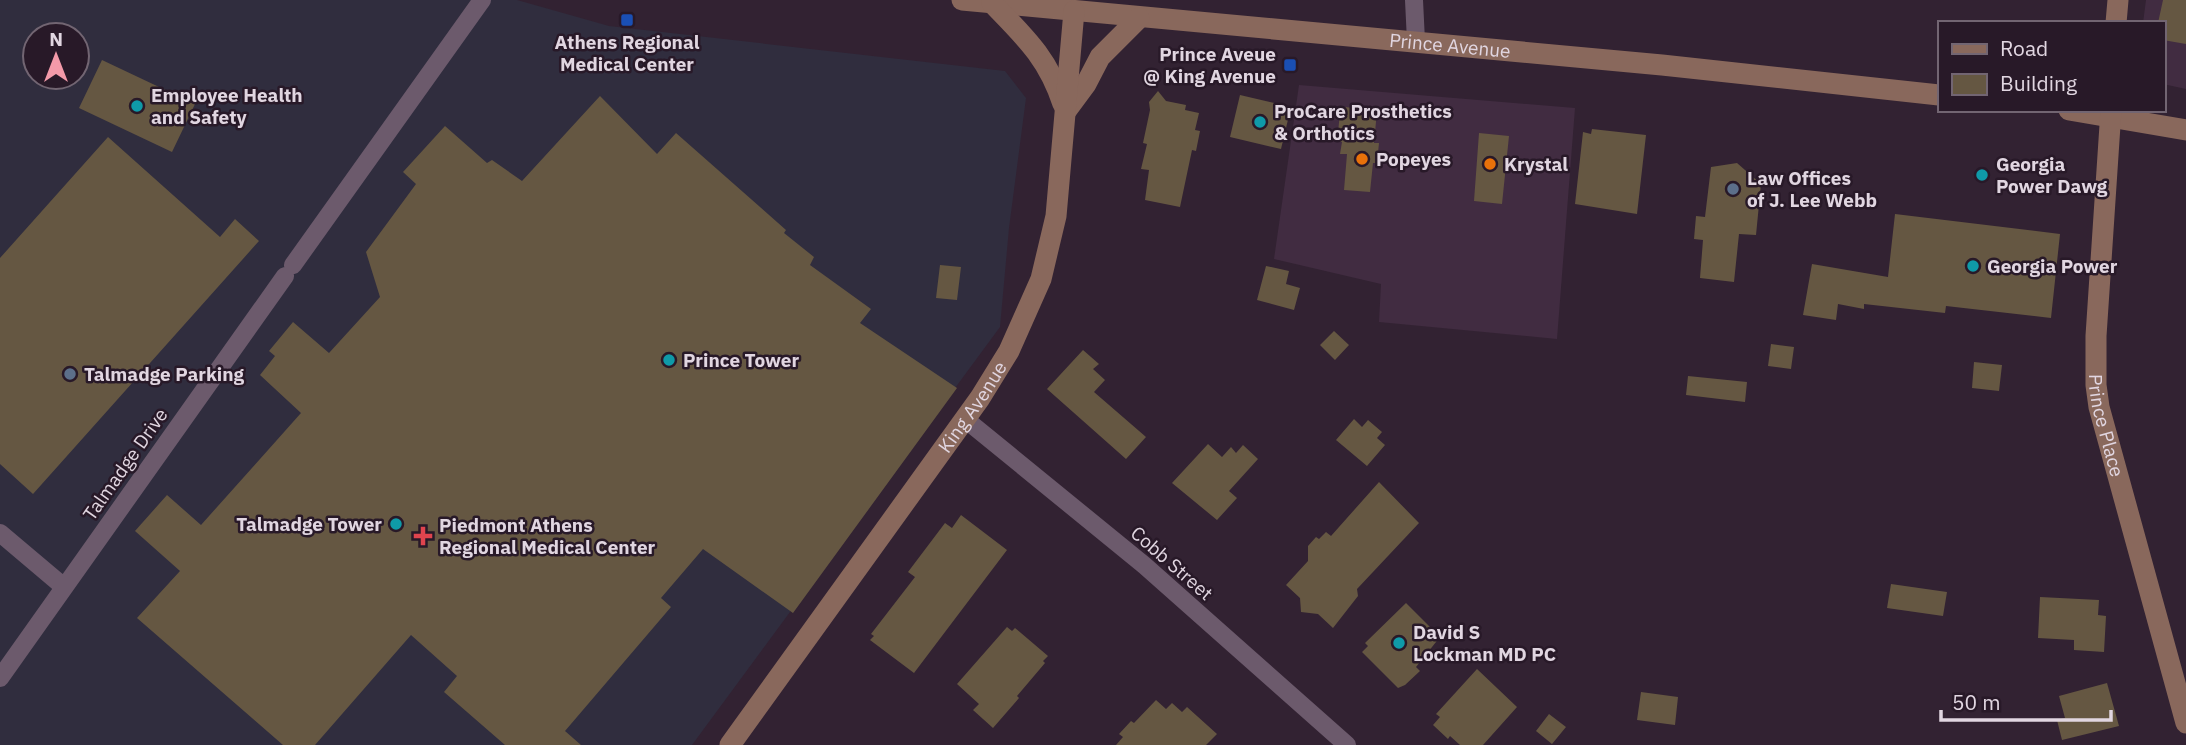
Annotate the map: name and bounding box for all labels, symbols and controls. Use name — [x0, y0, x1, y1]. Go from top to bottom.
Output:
marker: Athens Regional Medical Center — [619, 12, 635, 28]
north arrow — [21, 21, 91, 91]
legend — [1938, 21, 2165, 112]
text: N — [49, 27, 63, 51]
street label: Prince Avenue — [1388, 28, 1512, 63]
place label: Athens Regional Medical Center — [554, 30, 700, 76]
text: Road — [2000, 34, 2048, 62]
place label: Prince Aveue @ King Avenue — [1143, 42, 1276, 88]
marker: Prince Aveue @ King Avenue — [1282, 57, 1298, 73]
text: Building — [2000, 69, 2077, 97]
place label: Employee Health and Safety — [151, 83, 303, 129]
marker: Employee Health and Safety — [129, 98, 145, 114]
place label: ProCare Prosthetics & Orthotics — [1274, 99, 1452, 145]
marker: ProCare Prosthetics & Orthotics — [1252, 114, 1268, 130]
place label: Popeyes — [1376, 147, 1451, 171]
marker: Popeyes — [1354, 151, 1370, 167]
place label: Krystal — [1504, 152, 1568, 176]
place label: Georgia Power Dawg — [1996, 152, 2108, 198]
marker: Krystal — [1482, 156, 1498, 172]
place label: Law Offices of J. Lee Webb — [1747, 166, 1877, 212]
marker: Georgia Power Dawg — [1974, 167, 1990, 183]
marker: Law Offices of J. Lee Webb — [1725, 181, 1741, 197]
place label: Georgia Power — [1987, 254, 2118, 278]
marker: Georgia Power — [1965, 258, 1981, 274]
place label: Prince Tower — [683, 348, 799, 372]
marker: Prince Tower — [661, 352, 677, 368]
street label: King Avenue — [933, 357, 1012, 457]
place label: Talmadge Parking — [84, 362, 245, 386]
marker: Talmadge Parking — [62, 366, 78, 382]
street label: Prince Place — [2084, 374, 2130, 479]
street label: Talmadge Drive — [77, 403, 173, 525]
place label: Talmadge Tower — [236, 512, 382, 536]
place label: Piedmont Athens Regional Medical Center — [439, 513, 656, 559]
marker: Talmadge Tower — [388, 516, 404, 532]
street label: Cobb Street — [1126, 521, 1218, 605]
marker: Piedmont Athens Regional Medical Center — [413, 526, 433, 546]
place label: David S Lockman MD PC — [1413, 620, 1556, 666]
marker: David S Lockman MD PC — [1391, 635, 1407, 651]
scale bar — [1941, 678, 2111, 722]
text: 50 m — [1952, 688, 2001, 716]

